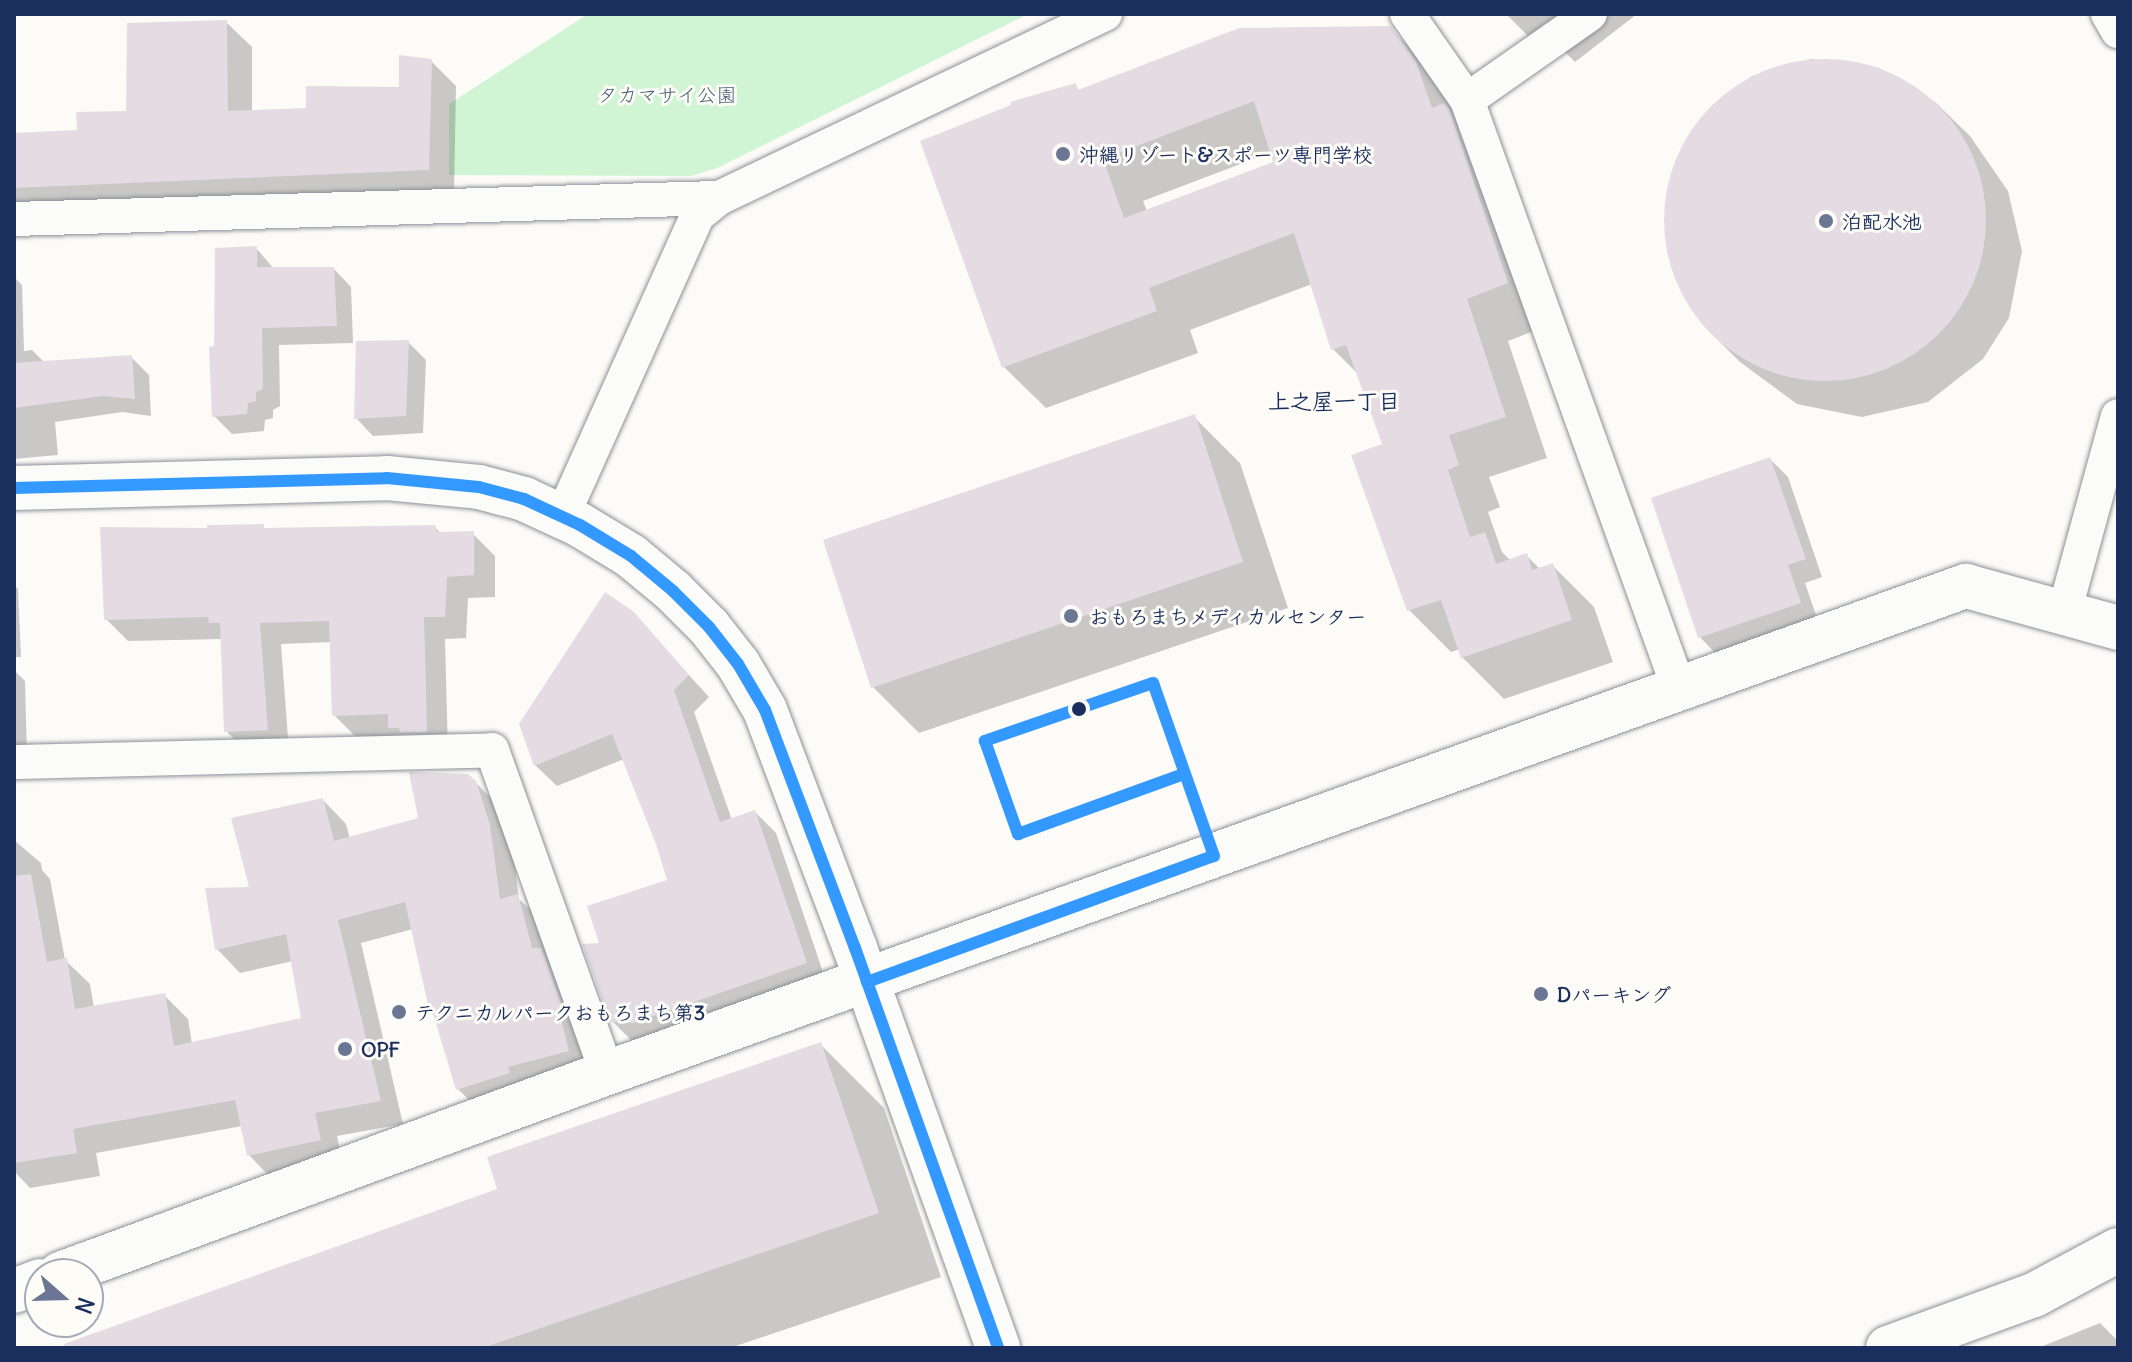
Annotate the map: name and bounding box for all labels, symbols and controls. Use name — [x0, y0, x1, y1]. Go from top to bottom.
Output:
park label: タカマサイ公園 — [597, 82, 737, 106]
place label: 沖縄リゾート&スポーツ専門学校 — [1079, 142, 1373, 166]
marker: 沖縄リゾート&スポーツ専門学校 — [1054, 145, 1072, 163]
place label: 泊配水池 — [1842, 209, 1922, 233]
marker: 泊配水池 — [1817, 212, 1835, 230]
district label: 上之屋一丁目 — [1268, 389, 1400, 415]
place label: おもろまちメディカルセンター — [1089, 604, 1369, 628]
marker: おもろまちメディカルセンター — [1060, 605, 1082, 627]
unlabelled marker — [1071, 701, 1087, 717]
place label: Dパーキング — [1557, 982, 1671, 1006]
marker: Dパーキング — [1532, 985, 1550, 1003]
place label: テクニカルパークおもろまち第3 — [415, 1000, 706, 1024]
marker: テクニカルパークおもろまち第3 — [390, 1003, 408, 1021]
place label: OPF — [361, 1037, 400, 1061]
marker: OPF — [336, 1040, 354, 1058]
north arrow — [24, 1258, 104, 1338]
text: N — [69, 1294, 100, 1317]

